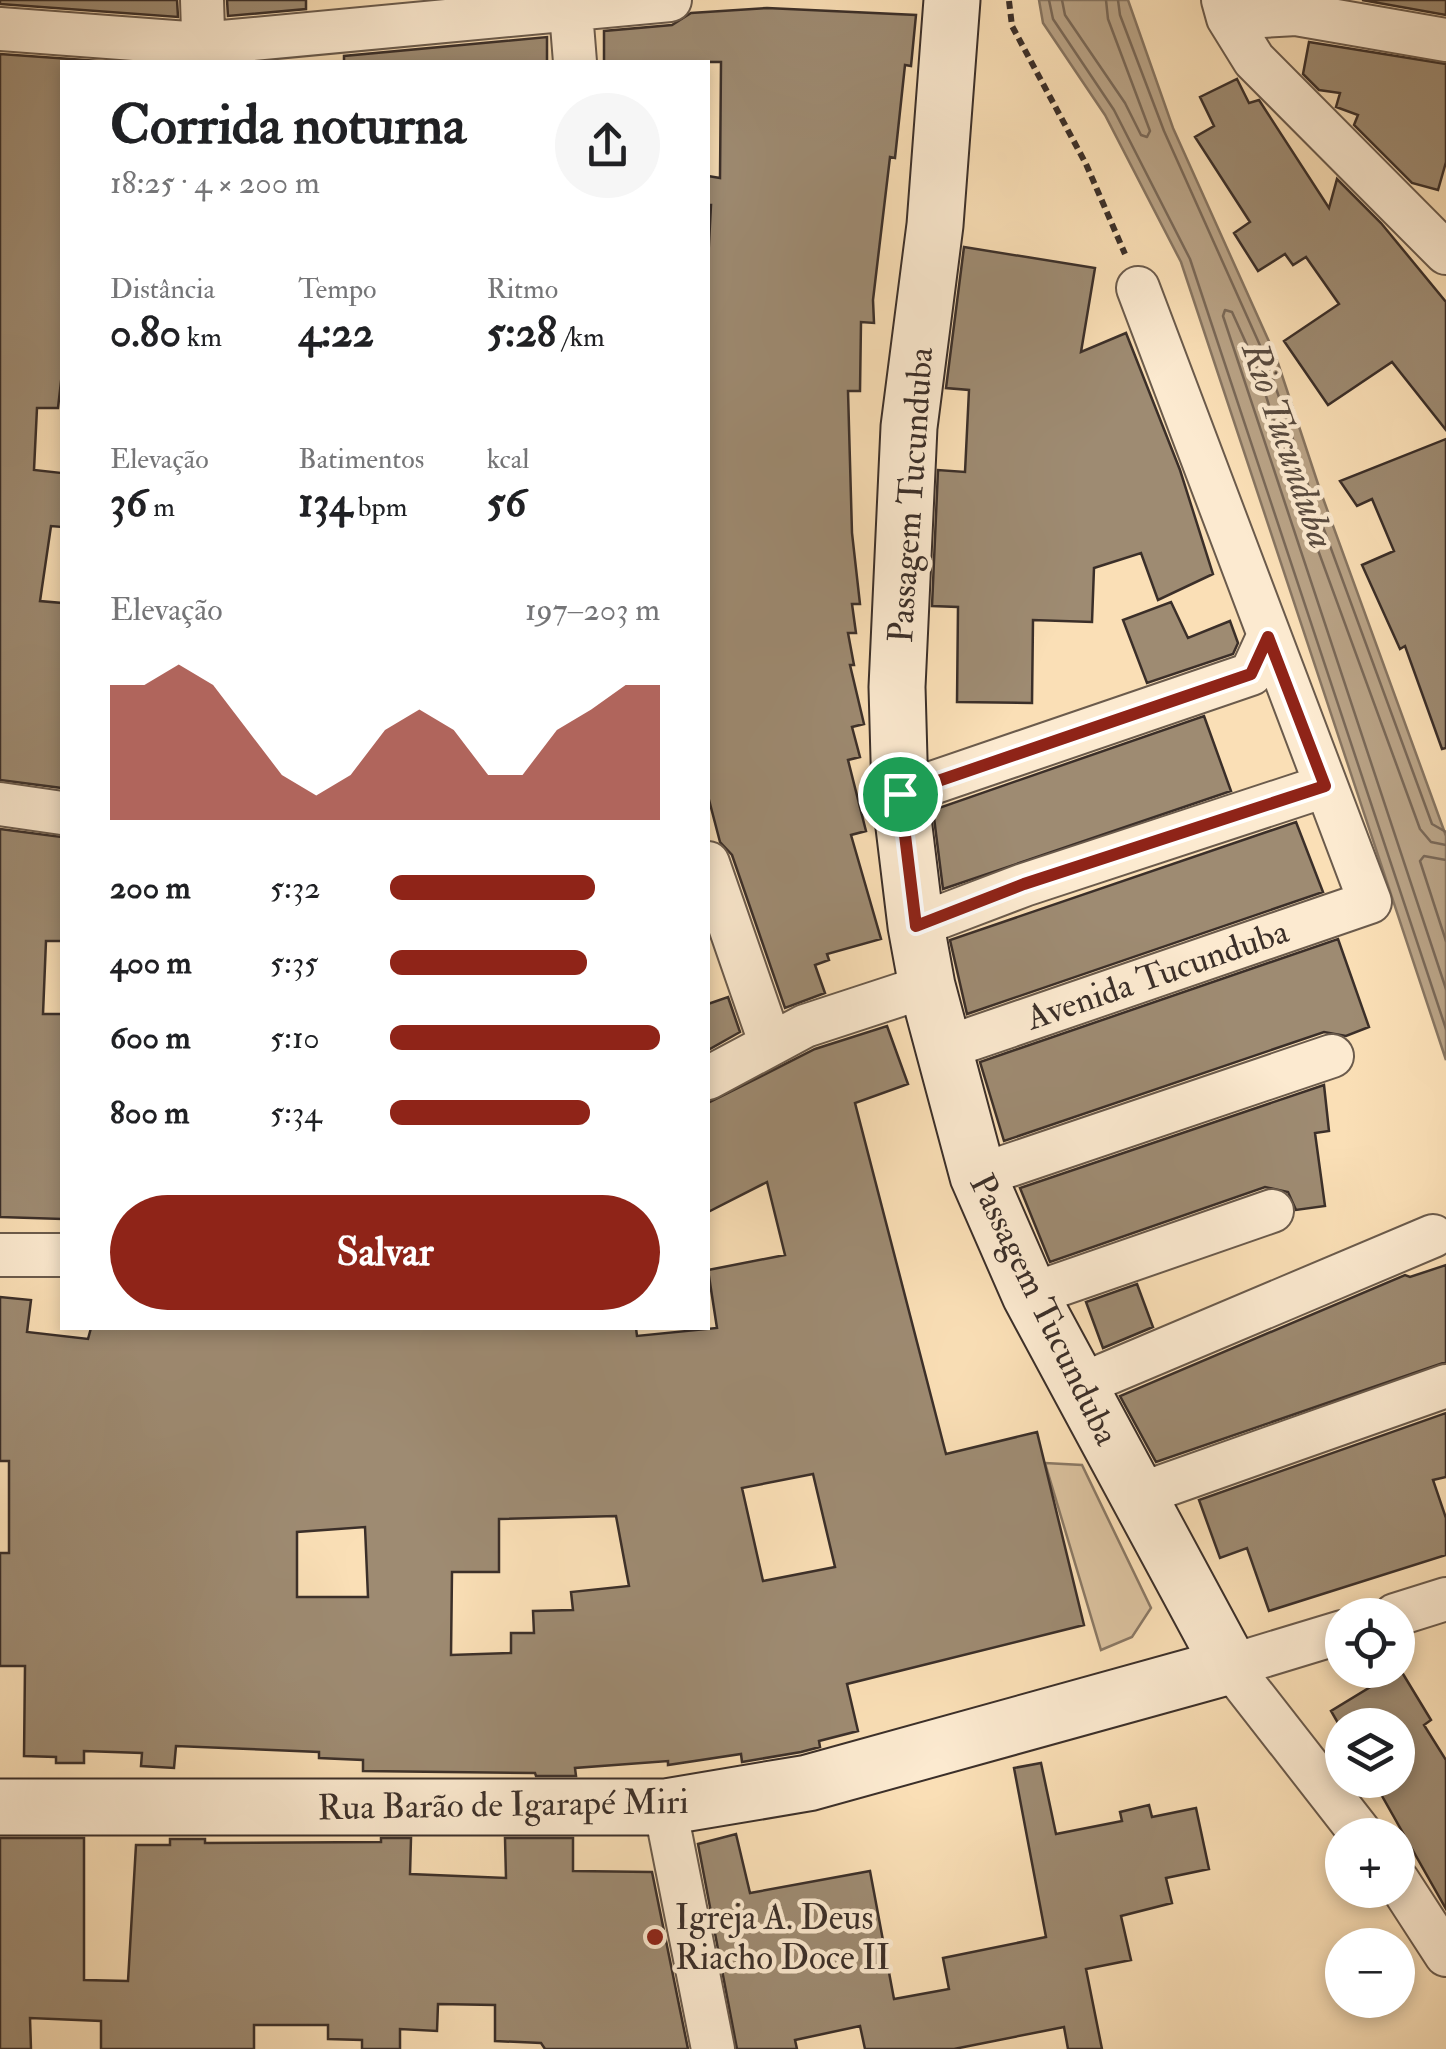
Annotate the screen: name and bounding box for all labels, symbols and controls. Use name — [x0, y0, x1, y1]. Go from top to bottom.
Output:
text: Corrida noturna — [110, 91, 466, 160]
button: share — [555, 93, 660, 198]
text: 18:25 · 4 × 200 m — [110, 163, 320, 203]
text: Distância — [110, 272, 215, 307]
text: Tempo — [298, 272, 377, 307]
text: Ritmo — [487, 272, 558, 307]
text: 0.80 — [110, 307, 181, 359]
text: 4:22 — [298, 307, 374, 359]
text: 5:28 — [487, 307, 557, 359]
text: km — [181, 320, 222, 355]
text: /km — [557, 320, 605, 355]
water label: Rio Tucunduba — [1230, 335, 1346, 555]
street label: Passagem Tucunduba — [879, 345, 943, 644]
text: Elevação — [110, 442, 209, 477]
text: Batimentos — [298, 442, 424, 477]
text: kcal — [487, 442, 530, 477]
text: 36 — [110, 477, 147, 529]
text: 134 — [298, 477, 352, 529]
text: 56 — [487, 477, 526, 529]
text: m — [147, 490, 175, 525]
text: bpm — [352, 490, 407, 525]
text: Elevação — [110, 590, 223, 630]
text: 197–203 m — [525, 590, 660, 630]
pin — [858, 752, 943, 837]
icon: arrive — [873, 767, 928, 822]
text: 200 m — [110, 868, 191, 908]
text: 5:32 — [270, 868, 320, 908]
street label: Avenida Tucunduba — [1019, 909, 1295, 1041]
text: 400 m — [110, 943, 192, 983]
text: 5:35 — [270, 943, 318, 983]
text: 600 m — [110, 1018, 191, 1058]
text: 5:10 — [270, 1018, 320, 1058]
text: 800 m — [110, 1093, 189, 1133]
text: 5:34 — [270, 1093, 321, 1133]
street label: Passagem Tucunduba — [959, 1167, 1129, 1453]
button: Salvar — [110, 1195, 660, 1310]
map controls — [1325, 1598, 1415, 2018]
button: locate — [1325, 1598, 1415, 1688]
button: layers — [1325, 1708, 1415, 1798]
street label: Rua Barão de Igarapé Miri — [317, 1780, 689, 1830]
button: + — [1325, 1818, 1415, 1908]
place label: Igreja A. Deus Riacho Doce II — [675, 1896, 890, 1980]
marker: Igreja A. Deus Riacho Doce II — [644, 1926, 666, 1948]
button: − — [1325, 1928, 1415, 2018]

